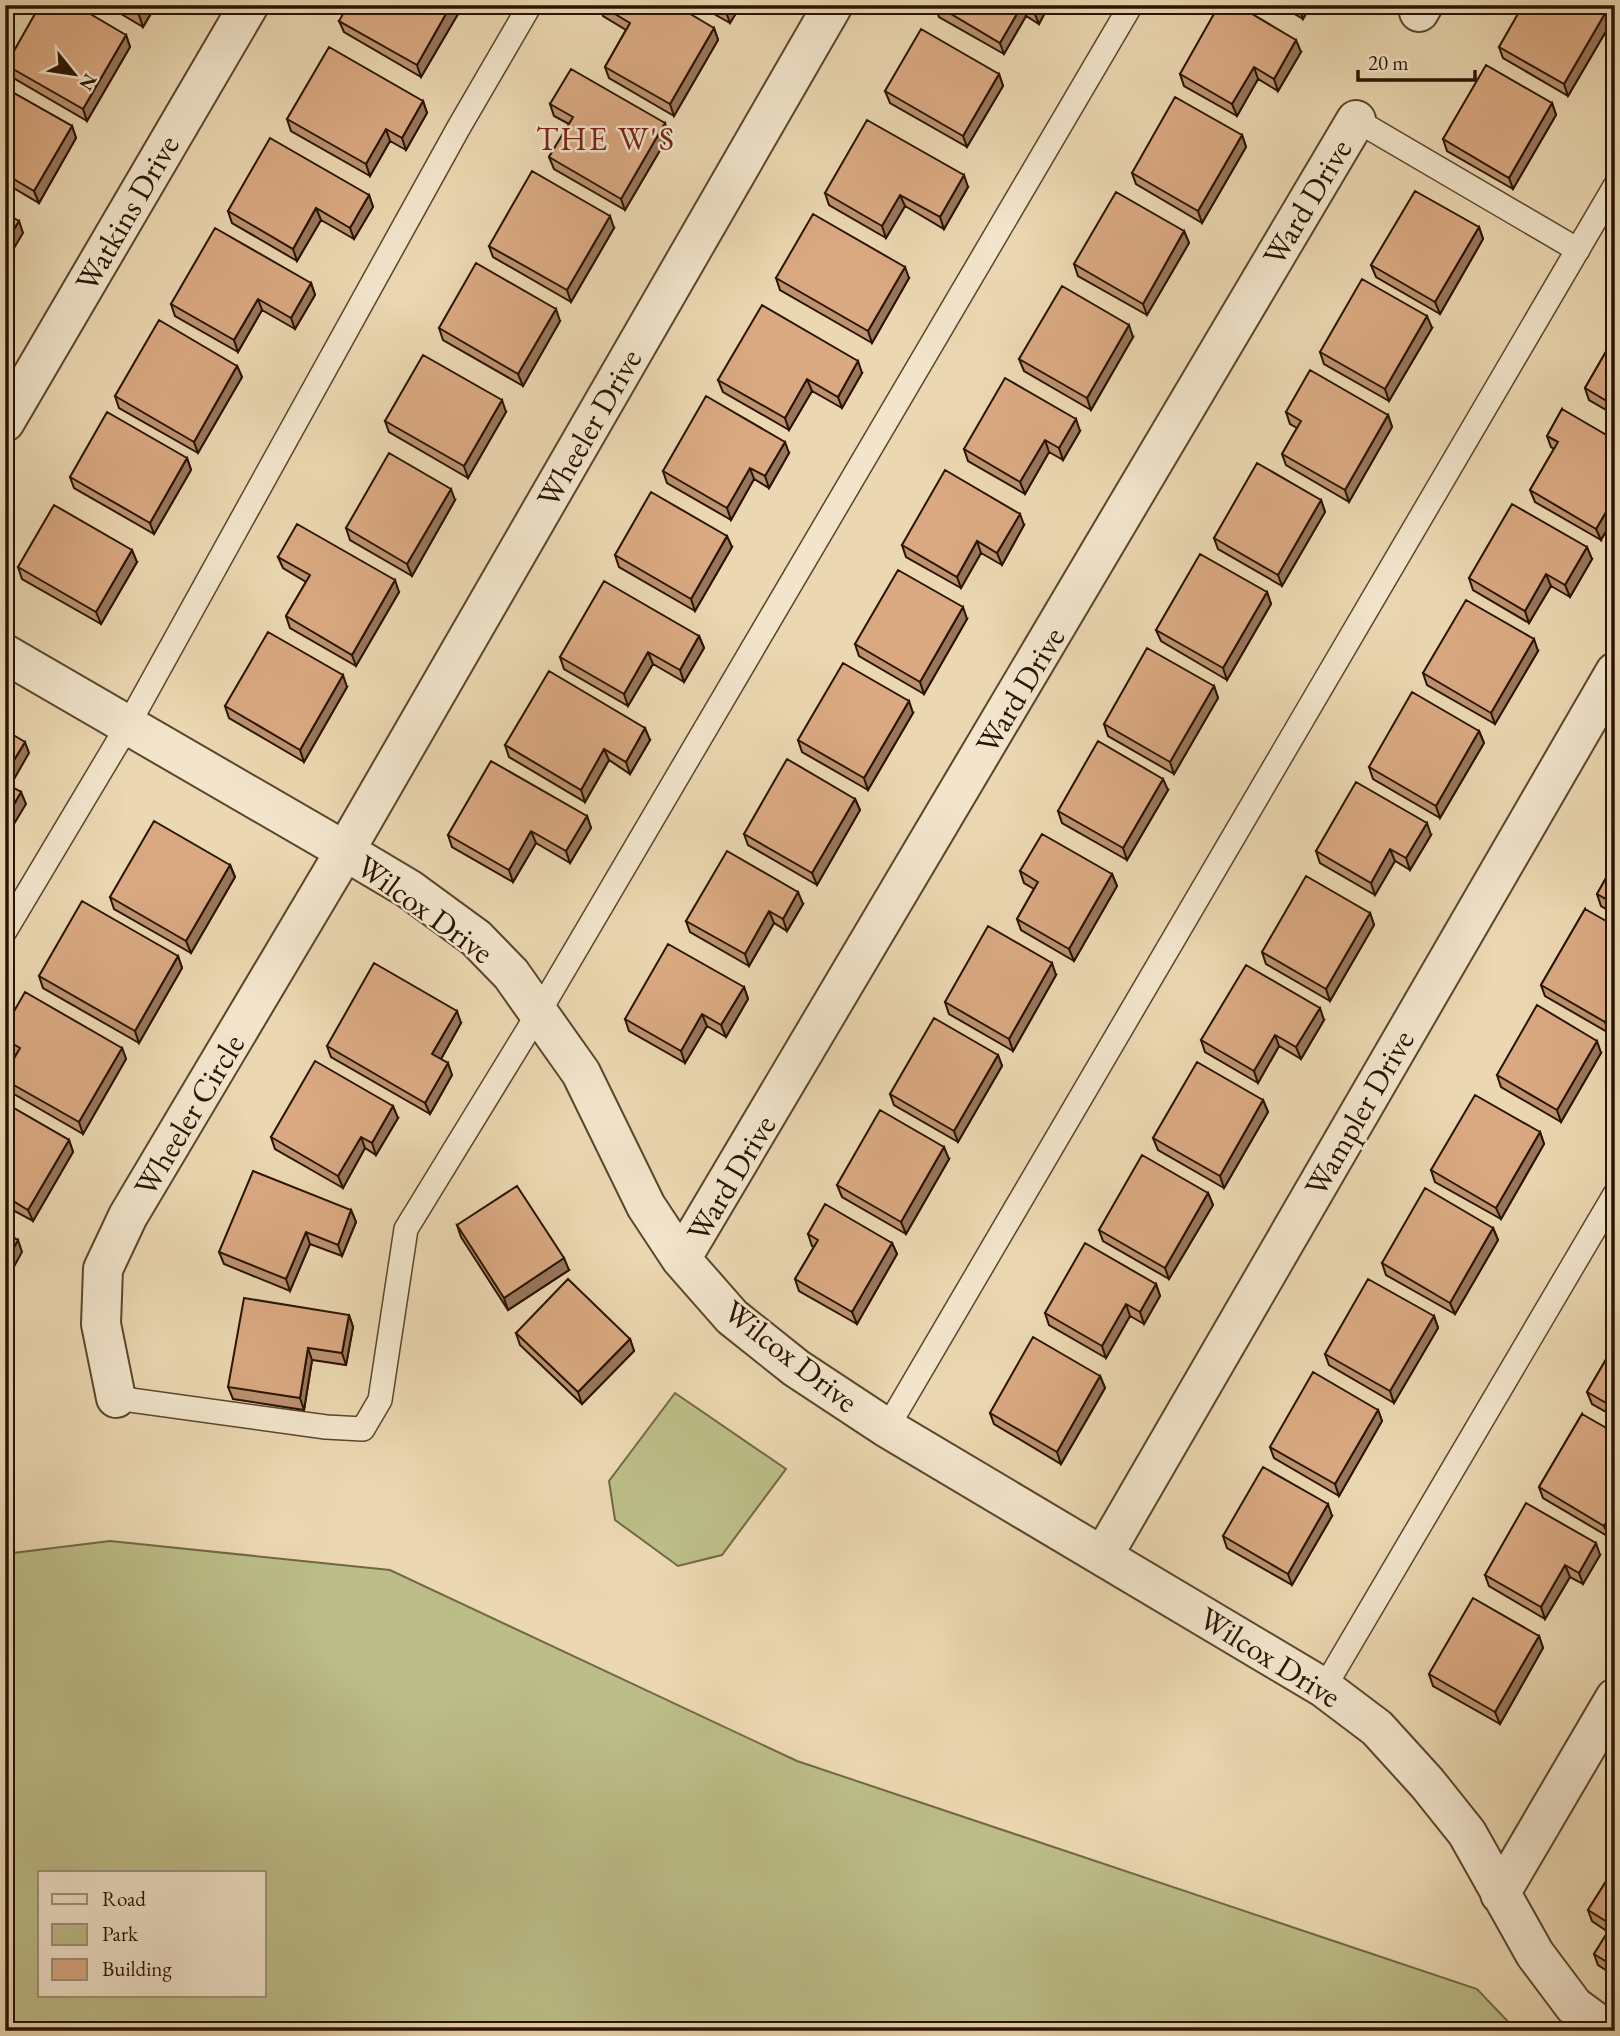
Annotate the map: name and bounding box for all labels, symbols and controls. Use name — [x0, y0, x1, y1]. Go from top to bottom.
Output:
north arrow — [38, 38, 108, 108]
scale bar — [1358, 38, 1475, 82]
text: 20 m — [1368, 49, 1409, 76]
text: N — [73, 69, 103, 96]
district label: THE W'S — [536, 117, 676, 160]
street label: Watkins Drive — [65, 127, 189, 299]
street label: Ward Drive — [1253, 131, 1361, 273]
street label: Wheeler Drive — [527, 341, 651, 515]
street label: Ward Drive — [966, 619, 1074, 761]
street label: Wilcox Drive — [348, 845, 502, 973]
street label: Wampler Drive — [1294, 1022, 1424, 1204]
street label: Wheeler Circle — [124, 1026, 254, 1204]
street label: Ward Drive — [677, 1107, 785, 1249]
street label: Wilcox Drive — [715, 1290, 867, 1422]
street label: Wilcox Drive — [1191, 1597, 1349, 1717]
legend — [38, 1871, 266, 1997]
text: Road — [102, 1885, 146, 1912]
text: Park — [102, 1920, 139, 1947]
text: Building — [102, 1955, 172, 1982]

